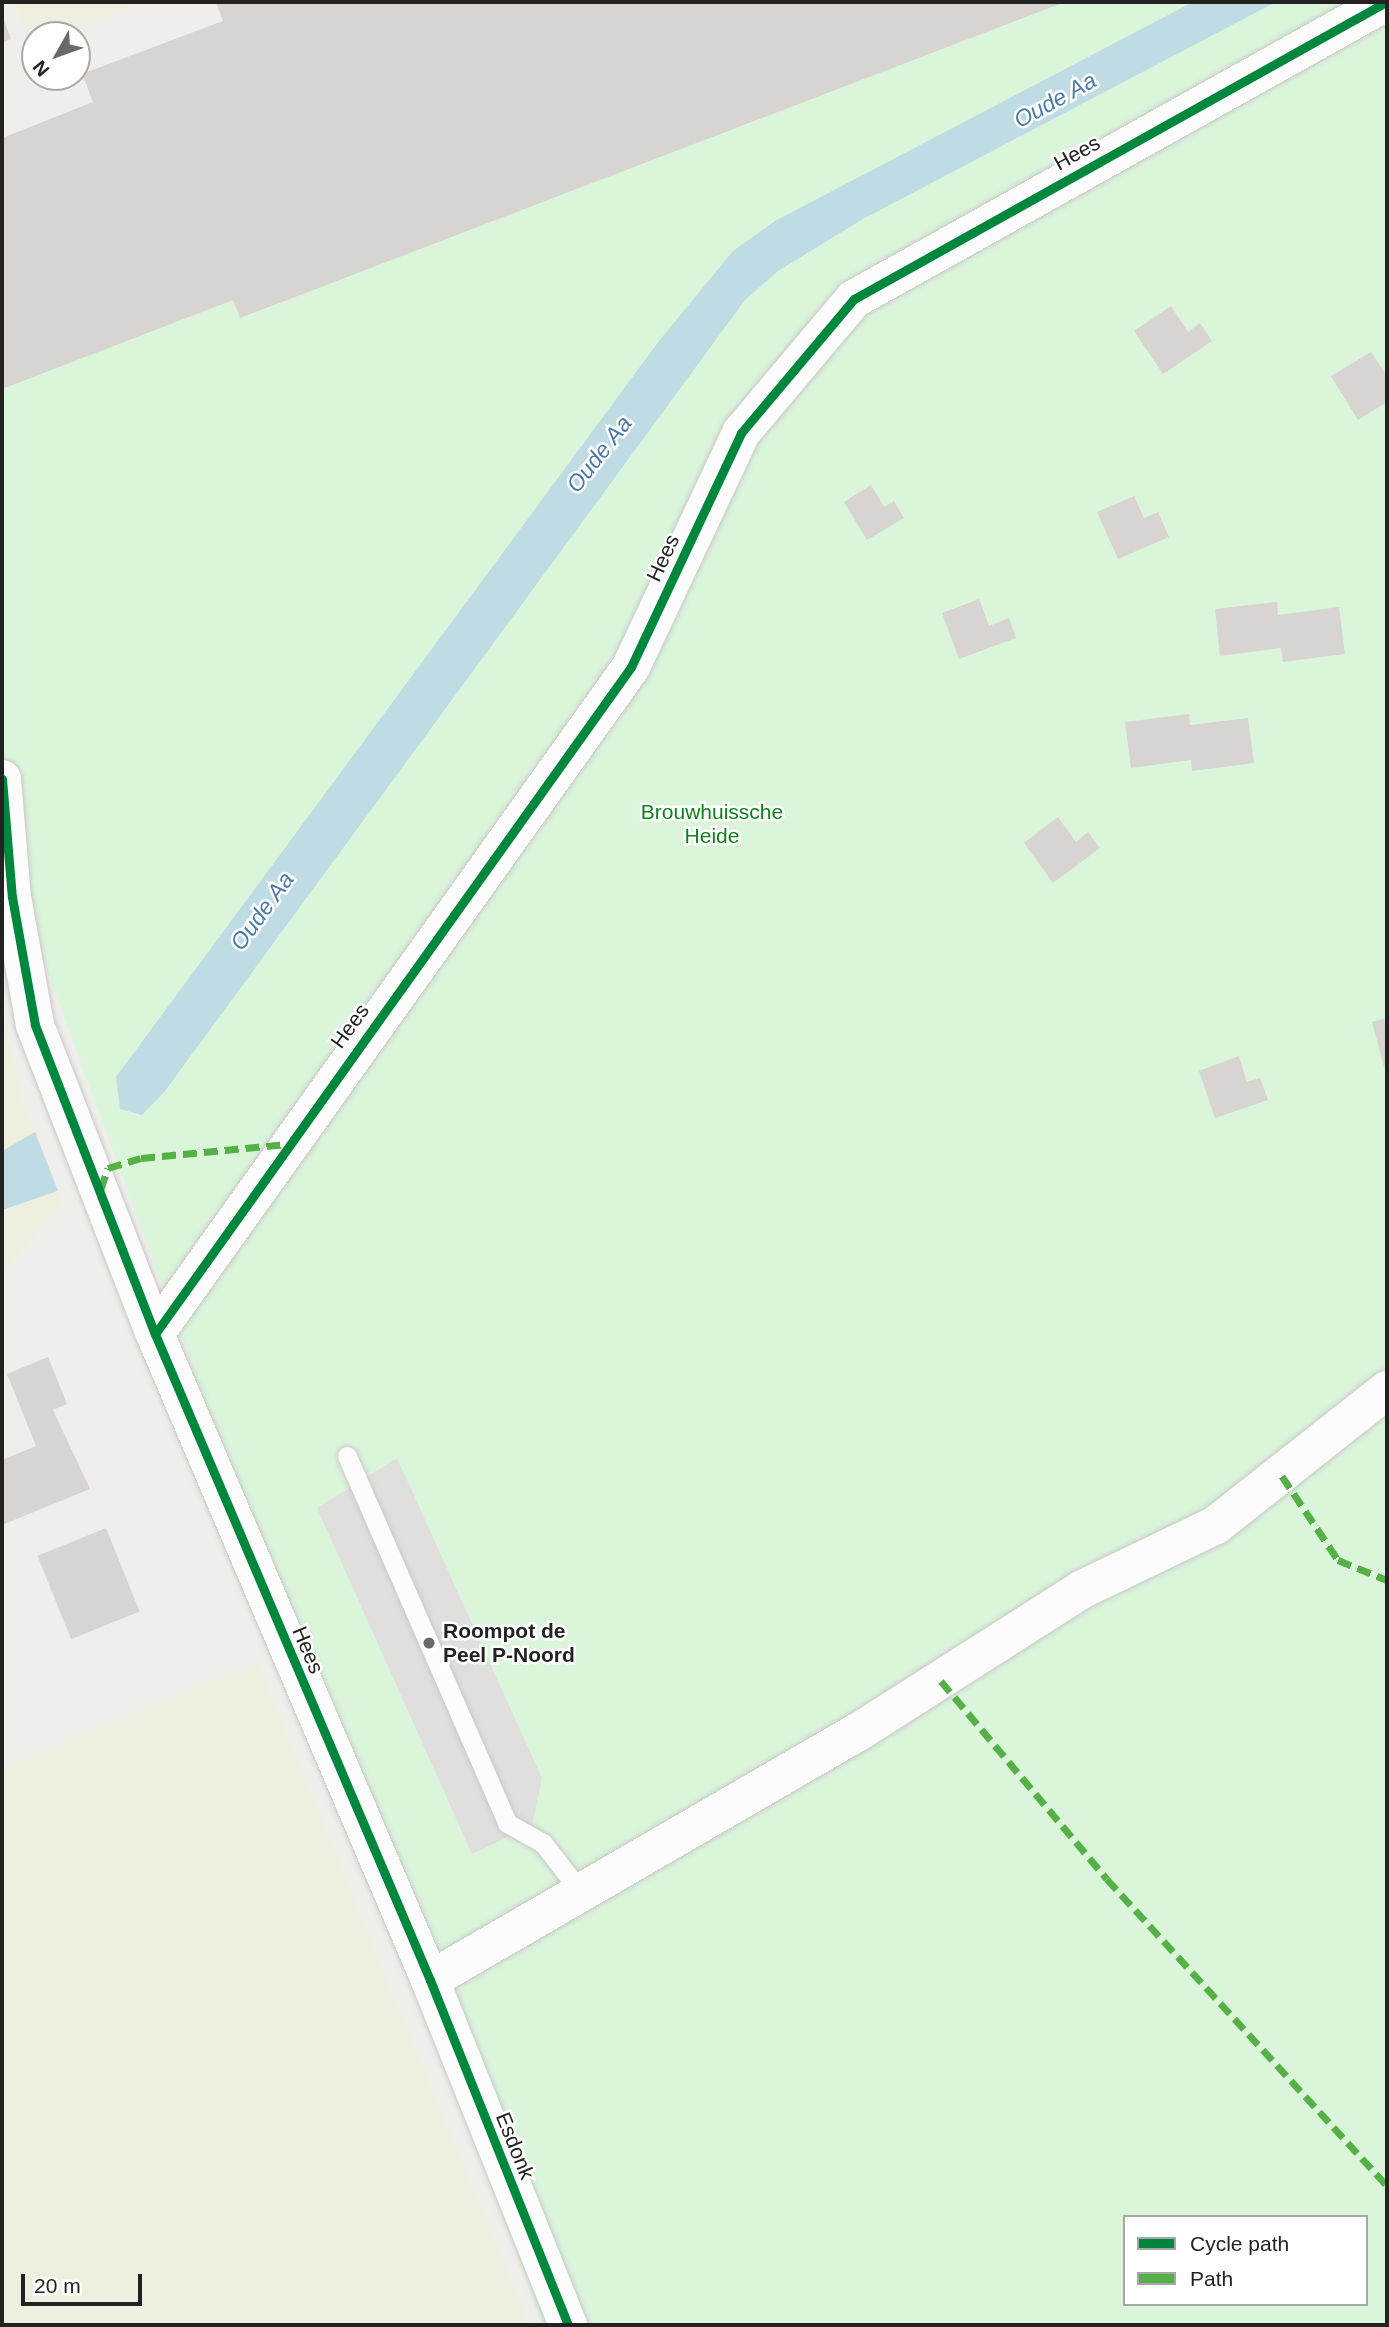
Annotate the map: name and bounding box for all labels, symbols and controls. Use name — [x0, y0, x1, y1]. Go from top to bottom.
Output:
north arrow — [21, 21, 91, 91]
text: N — [29, 57, 54, 81]
water label: Oude Aa — [1009, 66, 1101, 134]
street label: Hees — [1049, 130, 1105, 176]
water label: Oude Aa — [560, 410, 638, 498]
street label: Hees — [641, 530, 685, 586]
park label: Brouwhuissche Heide — [641, 799, 783, 849]
water label: Oude Aa — [224, 866, 300, 956]
street label: Hees — [325, 999, 375, 1053]
place label: Roompot de Peel P-Noord — [443, 1618, 575, 1668]
street label: Hees — [287, 1623, 329, 1677]
marker: Roompot de Peel P-Noord — [421, 1635, 437, 1651]
street label: Esdonk — [490, 2109, 540, 2183]
legend — [1123, 2215, 1368, 2306]
text: Cycle path — [1190, 2232, 1289, 2255]
scale bar — [24, 2260, 145, 2304]
text: Path — [1190, 2267, 1233, 2290]
text: 20 m — [34, 2274, 81, 2297]

